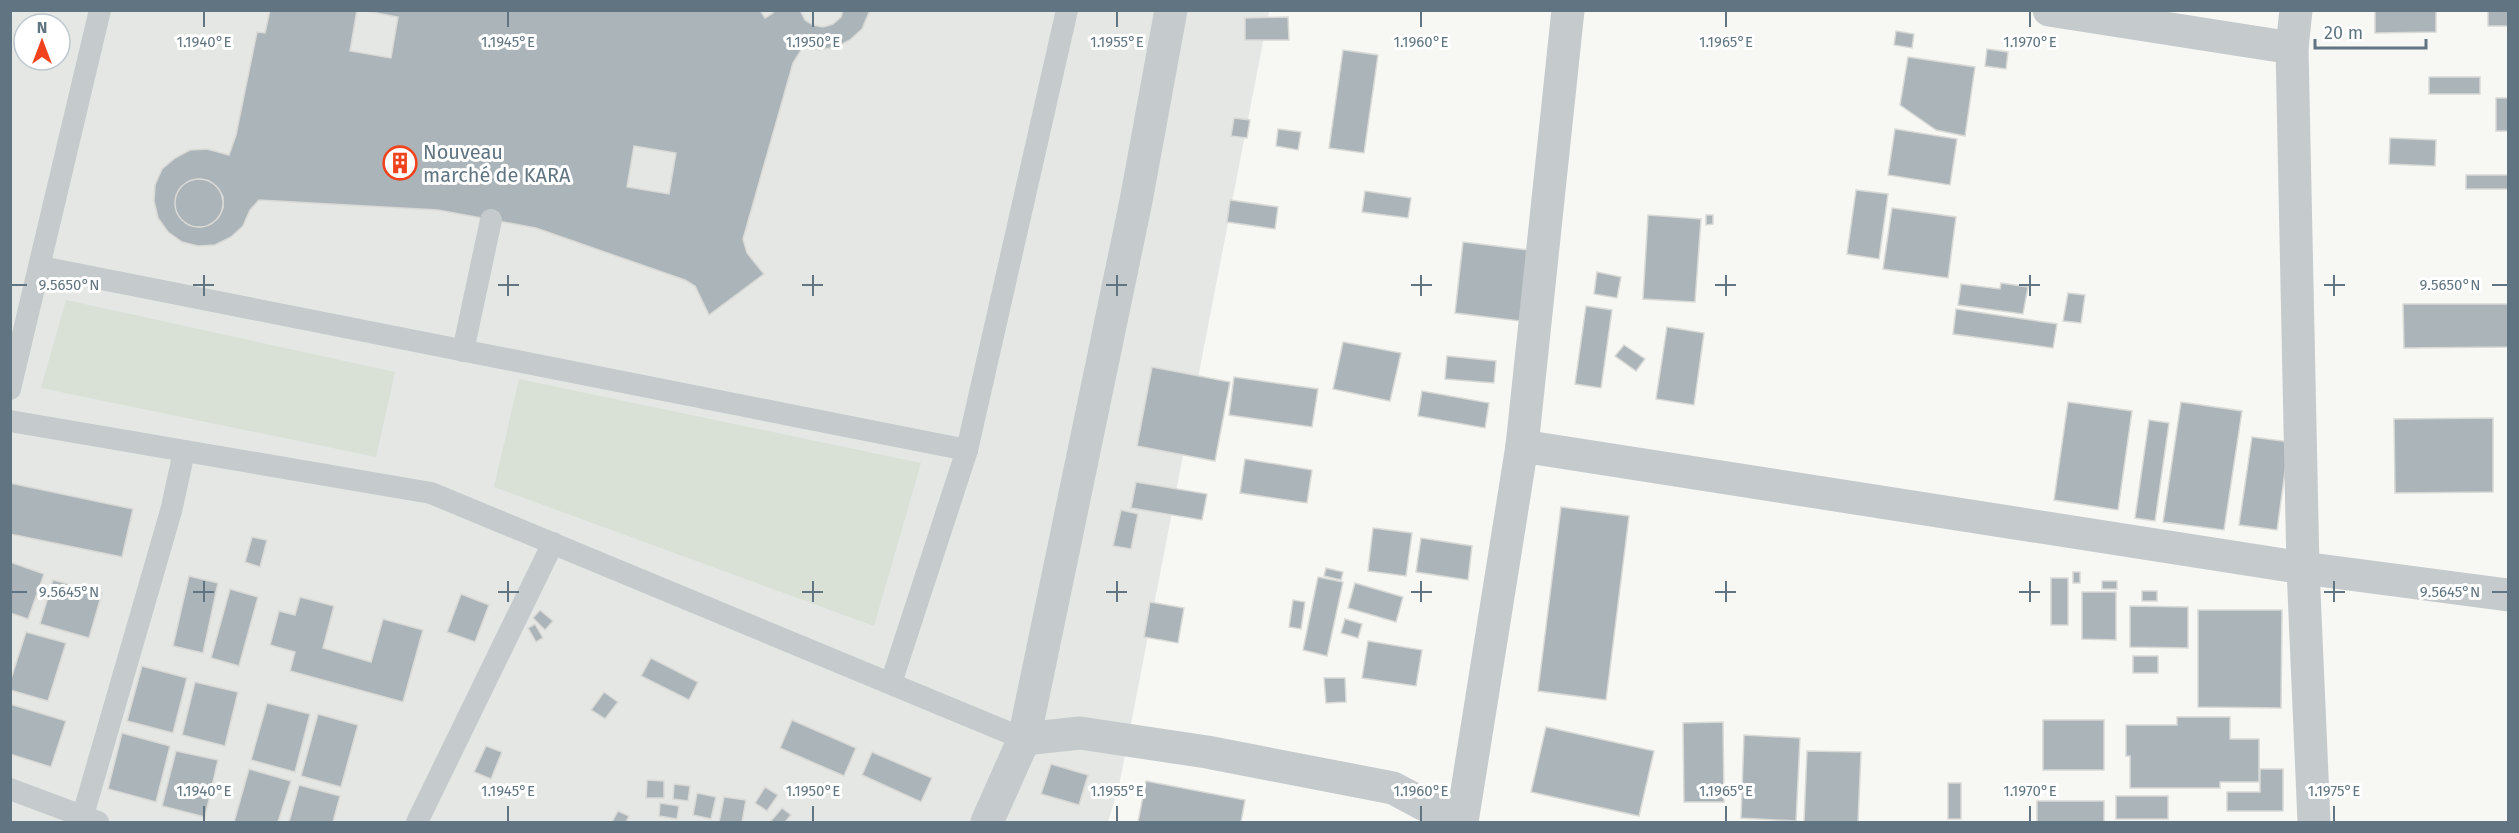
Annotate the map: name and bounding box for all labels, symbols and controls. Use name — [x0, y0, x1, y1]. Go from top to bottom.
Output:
north arrow — [12, 12, 72, 72]
scale bar — [2315, 12, 2426, 50]
text: N — [37, 18, 47, 37]
text: 20 m — [2324, 22, 2363, 44]
text: 1.1940°E — [176, 33, 232, 51]
text: 1.1945°E — [481, 33, 535, 51]
text: 1.1950°E — [786, 33, 840, 51]
text: 1.1955°E — [1090, 33, 1144, 51]
text: 1.1960°E — [1393, 33, 1449, 51]
text: 1.1965°E — [1699, 33, 1753, 51]
text: 1.1970°E — [2003, 33, 2057, 51]
place label: Nouveau marché de KARA — [423, 140, 571, 187]
building icon: Nouveau marché de KARA — [382, 145, 418, 181]
text: 9.5650°N — [38, 276, 100, 294]
text: 9.5650°N — [2419, 276, 2481, 294]
text: 9.5645°N — [39, 583, 99, 601]
text: 9.5645°N — [2420, 583, 2480, 601]
text: 1.1940°E — [176, 782, 232, 800]
text: 1.1945°E — [481, 782, 535, 800]
text: 1.1950°E — [786, 782, 840, 800]
text: 1.1955°E — [1090, 782, 1144, 800]
text: 1.1960°E — [1393, 782, 1449, 800]
text: 1.1965°E — [1699, 782, 1753, 800]
text: 1.1970°E — [2003, 782, 2057, 800]
text: 1.1975°E — [2308, 782, 2360, 800]

